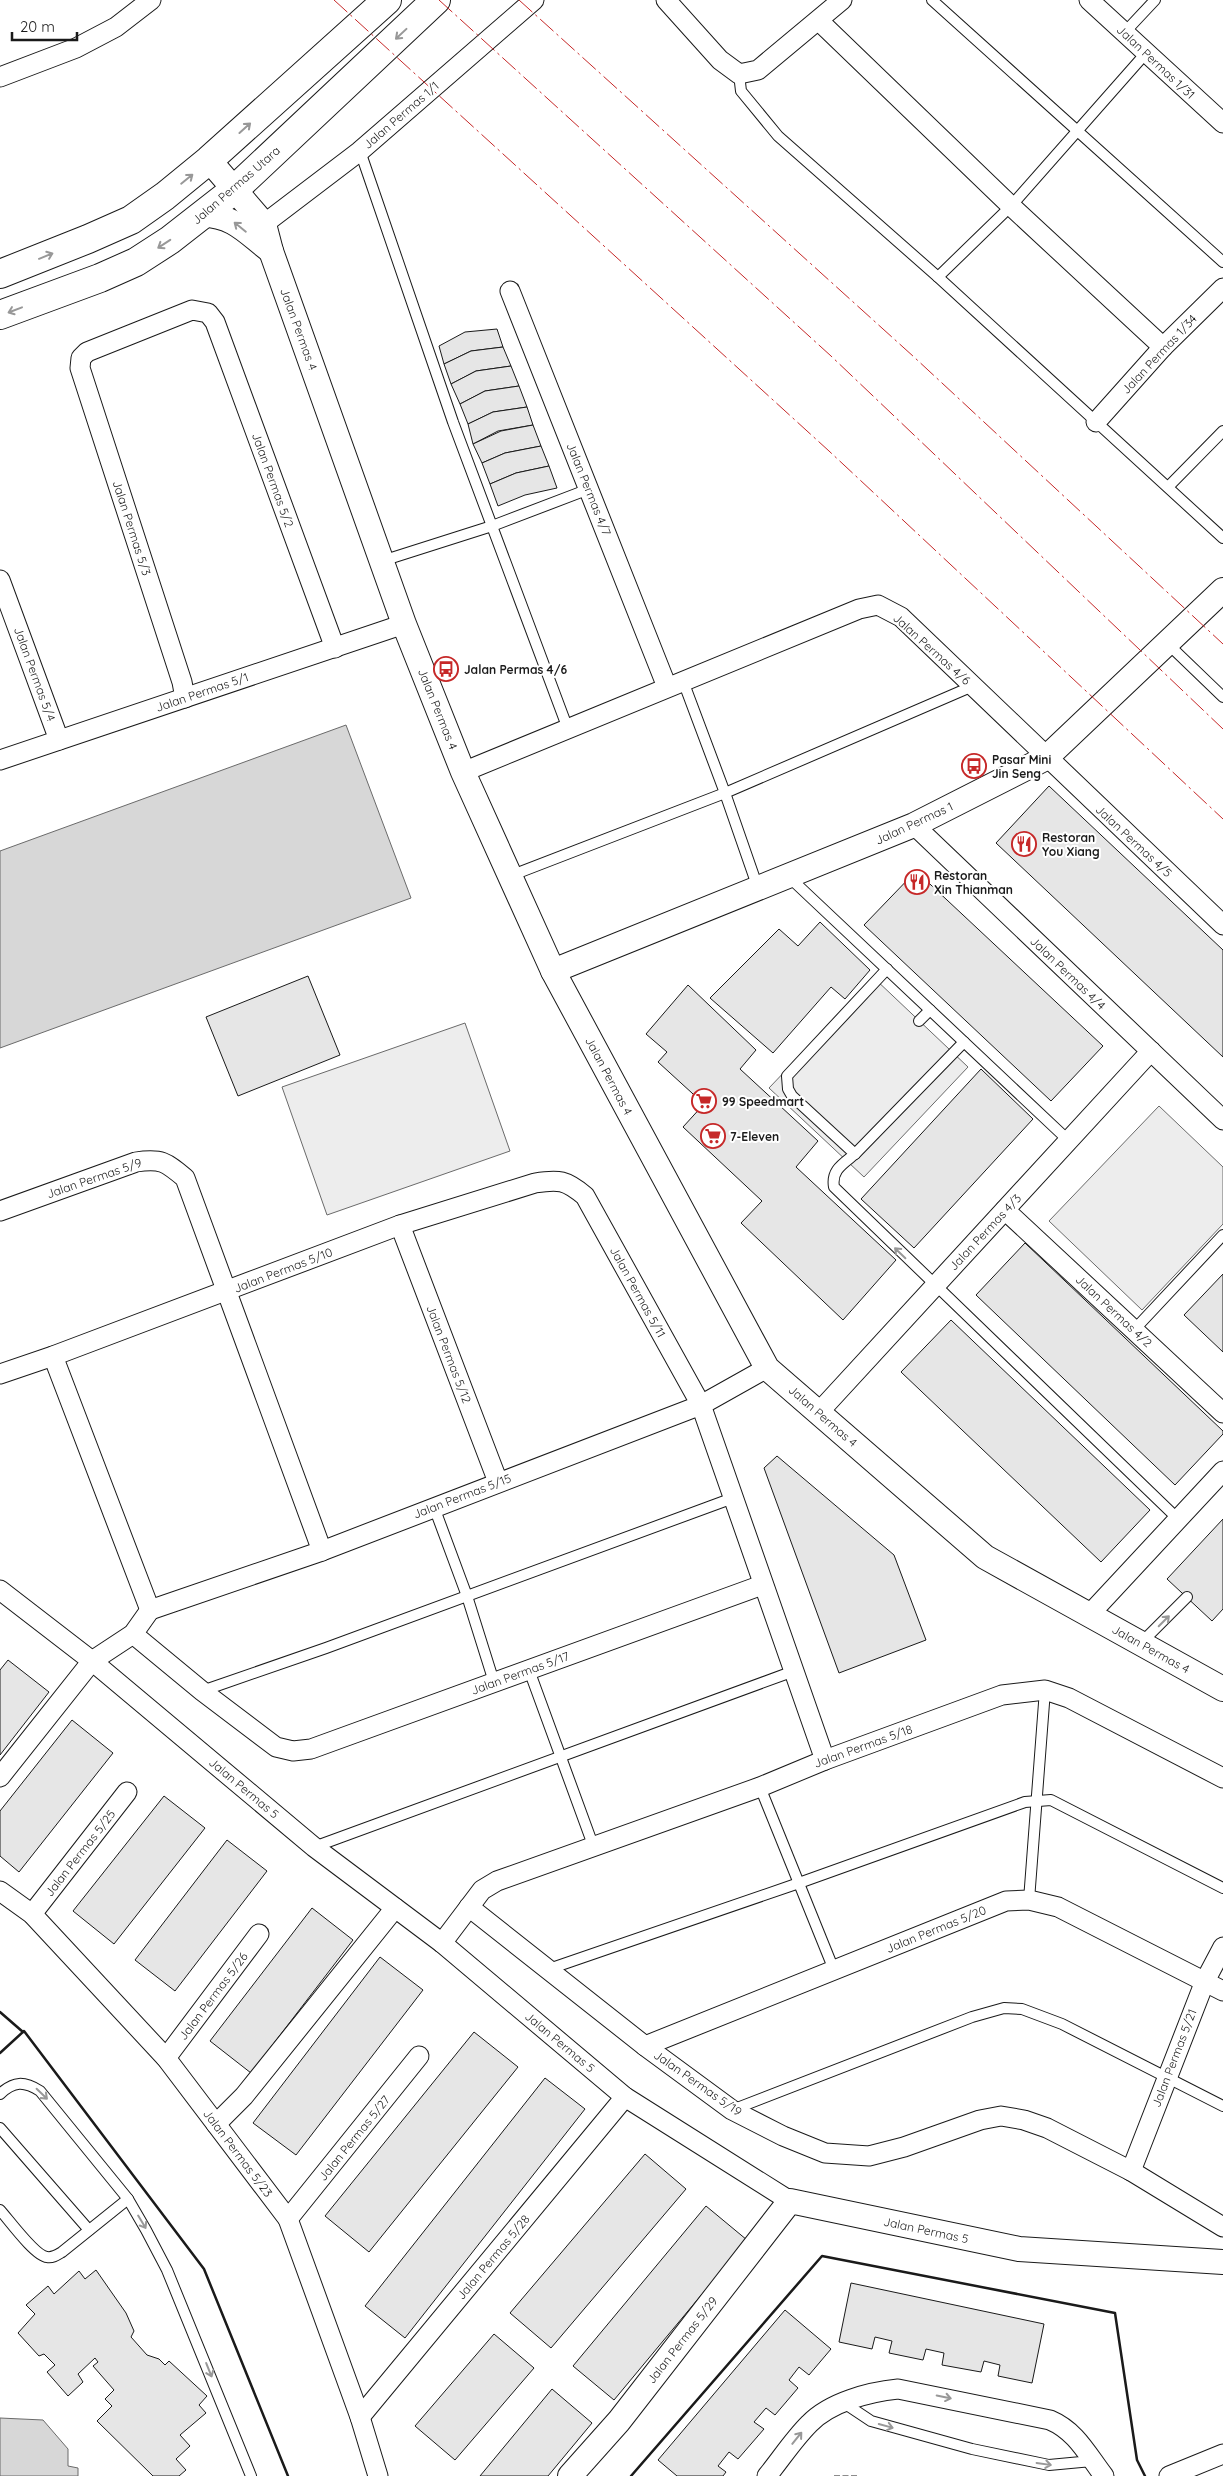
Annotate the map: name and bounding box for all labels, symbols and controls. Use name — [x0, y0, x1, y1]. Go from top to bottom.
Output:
scale bar — [12, 10, 78, 42]
text: 20 m — [20, 17, 55, 36]
street label: Jalan Permas 1/31 — [1114, 22, 1198, 102]
one-way arrow — [395, 28, 408, 40]
street label: Jalan Permas 1/1 — [360, 78, 442, 152]
one-way arrow — [239, 122, 252, 134]
street label: Jalan Permas Utara — [189, 143, 283, 227]
one-way arrow — [180, 173, 193, 184]
one-way arrow — [233, 221, 246, 232]
one-way arrow — [157, 239, 171, 249]
one-way arrow — [38, 251, 53, 260]
street label: Jalan Permas 4 — [277, 286, 321, 372]
one-way arrow — [8, 306, 24, 315]
street label: Jalan Permas 1/34 — [1118, 311, 1200, 397]
street label: Jalan Permas 5/2 — [249, 431, 297, 530]
street label: Jalan Permas 4/7 — [564, 440, 614, 538]
street label: Jalan Permas 5/3 — [110, 479, 154, 577]
street label: Jalan Permas 4/6 — [890, 610, 974, 688]
street label: Jalan Permas 5/4 — [11, 625, 59, 723]
bus stop icon: Jalan Permas 4/6 — [433, 656, 459, 682]
place label: Jalan Permas 4/6 — [464, 662, 567, 677]
street label: Jalan Permas 4 — [415, 666, 461, 752]
street label: Jalan Permas 5/1 — [154, 669, 250, 715]
place label: Pasar Mini Jin Seng — [992, 752, 1052, 781]
bus stop icon: Pasar Mini Jin Seng — [961, 753, 987, 779]
street label: Jalan Permas 1 — [873, 798, 955, 848]
street label: Jalan Permas 4/5 — [1093, 802, 1175, 880]
place label: Restoran You Xiang — [1042, 830, 1100, 859]
restaurant icon: Restoran You Xiang — [1011, 831, 1037, 857]
place label: Restoran Xin Thianman — [934, 868, 1013, 897]
restaurant icon: Restoran Xin Thianman — [904, 869, 930, 895]
street label: Jalan Permas 4/4 — [1027, 933, 1109, 1013]
street label: Jalan Permas 4 — [582, 1034, 636, 1118]
supermarket icon: 99 Speedmart — [691, 1088, 717, 1114]
place label: 99 Speedmart — [722, 1094, 804, 1109]
supermarket icon: 7-Eleven — [700, 1123, 726, 1149]
place label: 7-Eleven — [730, 1129, 779, 1144]
street label: Jalan Permas 5/9 — [45, 1155, 144, 1201]
street label: Jalan Permas 4/3 — [946, 1191, 1024, 1273]
street label: Jalan Permas 5/10 — [232, 1244, 334, 1296]
street label: Jalan Permas 5/11 — [607, 1244, 669, 1340]
one-way arrow — [894, 1246, 906, 1259]
street label: Jalan Permas 4/2 — [1073, 1272, 1156, 1351]
street label: Jalan Permas 5/12 — [423, 1303, 475, 1405]
street label: Jalan Permas 4 — [786, 1382, 860, 1450]
street label: Jalan Permas 5/15 — [411, 1470, 513, 1522]
one-way arrow — [1157, 1615, 1169, 1627]
street label: Jalan Permas 4 — [1110, 1622, 1192, 1676]
street label: Jalan Permas 5/17 — [469, 1648, 571, 1698]
street label: Jalan Permas 5/18 — [812, 1721, 914, 1771]
street label: Jalan Permas 5 — [206, 1754, 282, 1822]
street label: Jalan Permas 5/25 — [41, 1807, 119, 1899]
street label: Jalan Permas 5/20 — [884, 1902, 988, 1956]
street label: Jalan Permas 5/26 — [175, 1949, 251, 2043]
street label: Jalan Permas 5/21 — [1148, 2007, 1200, 2109]
street label: Jalan Permas 5 — [522, 2008, 598, 2076]
street label: Jalan Permas 5/19 — [651, 2047, 745, 2119]
one-way arrow — [35, 2088, 48, 2100]
street label: Jalan Permas 5/27 — [315, 2092, 393, 2184]
street label: Jalan Permas 5/23 — [200, 2106, 276, 2200]
street label: Jalan Permas 5/28 — [453, 2212, 533, 2302]
one-way arrow — [137, 2214, 147, 2228]
street label: Jalan Permas 5 — [882, 2214, 970, 2246]
street label: Jalan Permas 5/29 — [643, 2293, 721, 2386]
one-way arrow — [205, 2362, 214, 2377]
one-way arrow — [936, 2393, 952, 2402]
one-way arrow — [878, 2421, 894, 2431]
one-way arrow — [792, 2432, 803, 2445]
one-way arrow — [1036, 2459, 1052, 2469]

